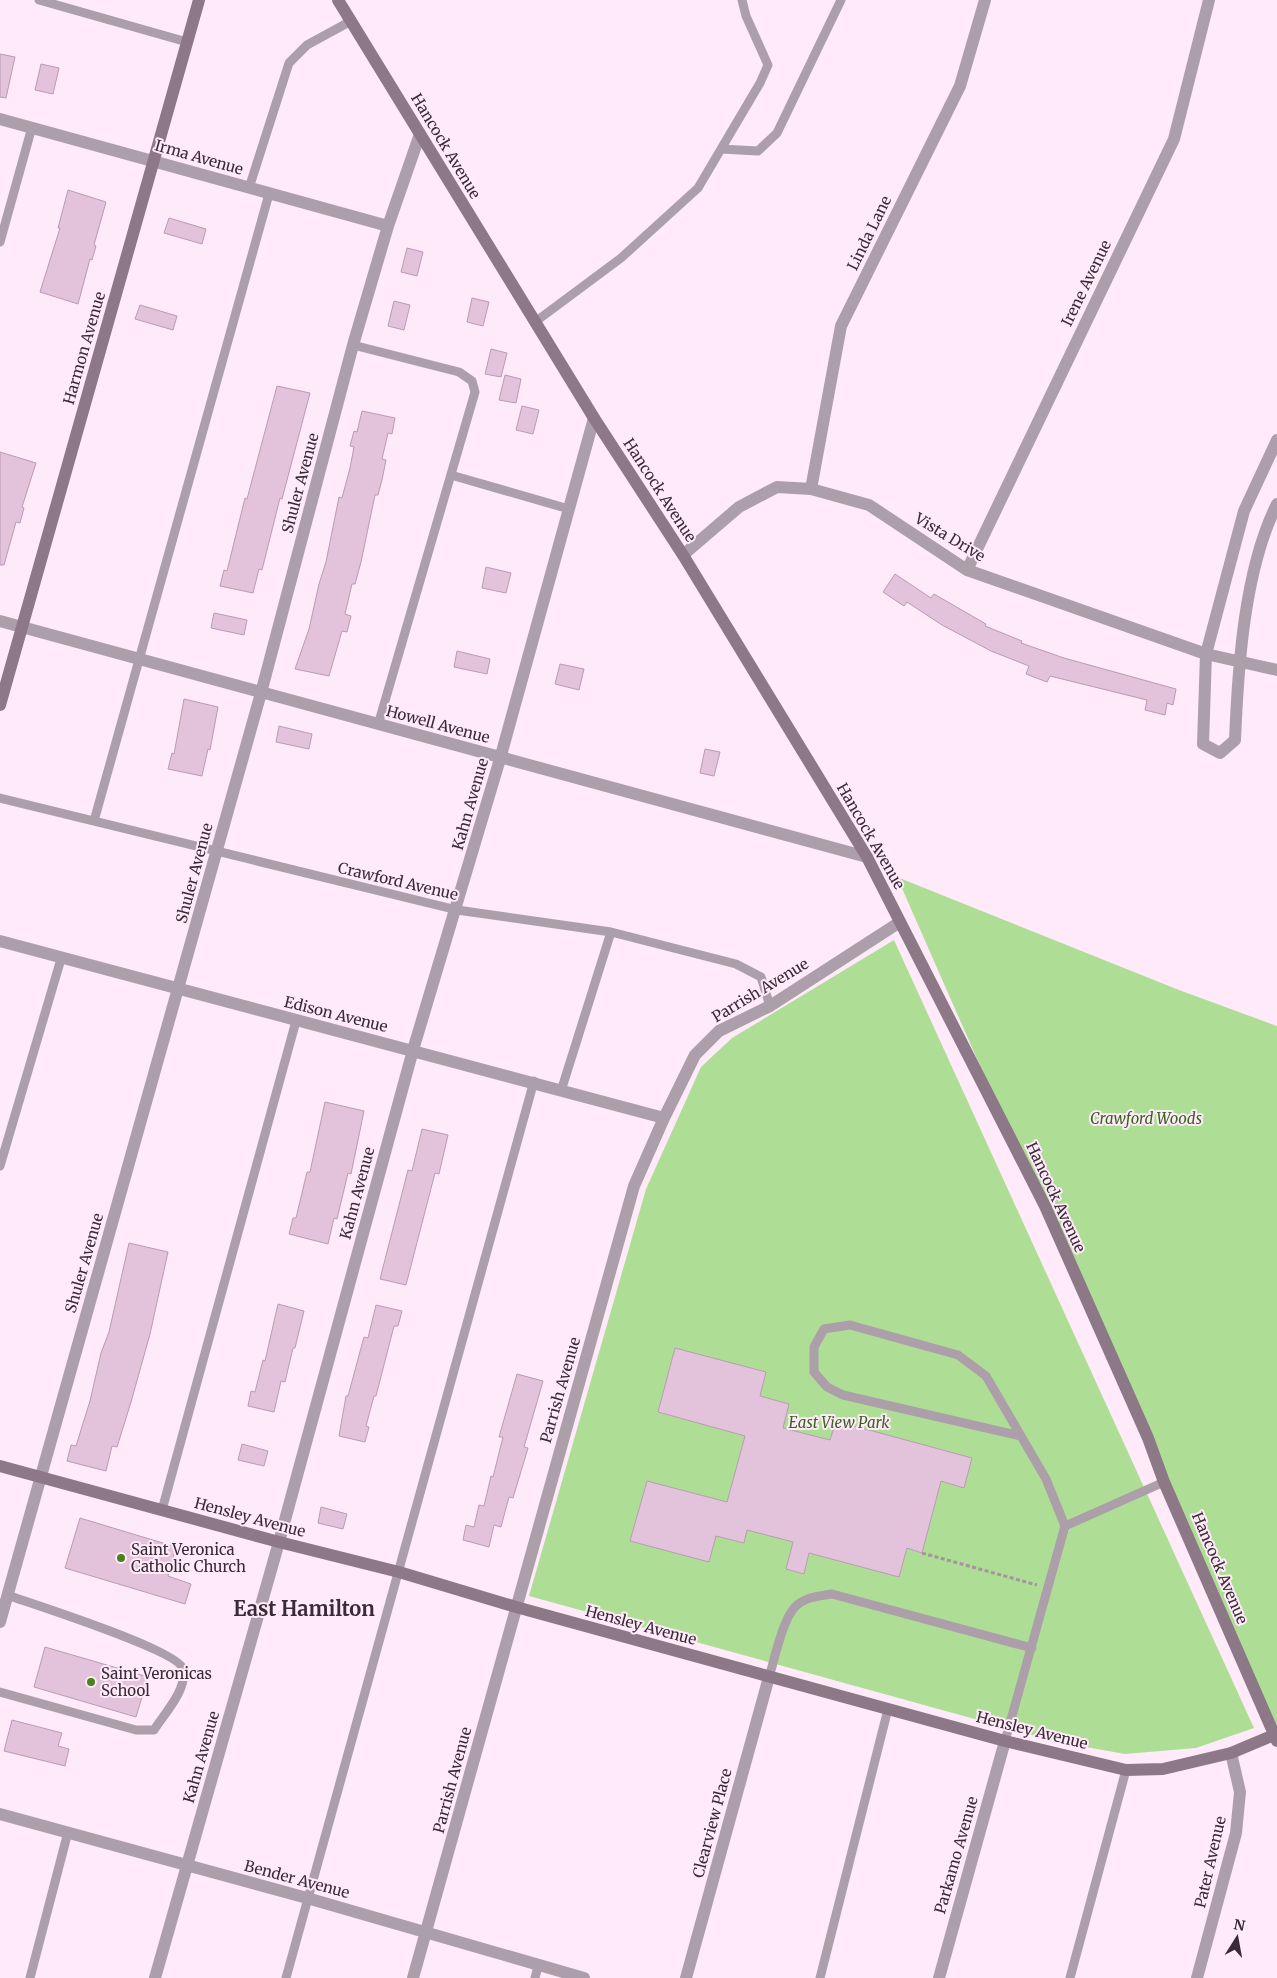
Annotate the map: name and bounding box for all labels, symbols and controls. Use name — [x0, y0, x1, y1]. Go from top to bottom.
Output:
street label: Hancock Avenue — [407, 90, 485, 202]
street label: Irma Avenue — [153, 135, 246, 179]
street label: Linda Lane — [843, 193, 895, 273]
street label: Irene Avenue — [1057, 237, 1115, 329]
street label: Harmon Avenue — [59, 289, 109, 407]
street label: Shuler Avenue — [277, 431, 323, 535]
street label: Hancock Avenue — [619, 435, 701, 545]
street label: Vista Drive — [911, 508, 989, 565]
street label: Howell Avenue — [384, 701, 492, 747]
street label: Kahn Avenue — [448, 756, 492, 852]
street label: Hancock Avenue — [833, 779, 909, 893]
street label: Shuler Avenue — [171, 821, 217, 925]
street label: Crawford Avenue — [336, 858, 460, 904]
street label: Parrish Avenue — [708, 954, 812, 1026]
street label: Edison Avenue — [282, 992, 390, 1036]
park label: Crawford Woods — [1090, 1109, 1202, 1128]
street label: Hancock Avenue — [1022, 1139, 1090, 1255]
street label: Kahn Avenue — [336, 1145, 378, 1241]
street label: Shuler Avenue — [61, 1211, 107, 1315]
street label: Parrish Avenue — [536, 1335, 584, 1445]
park label: East View Park — [788, 1413, 890, 1432]
street label: Hensley Avenue — [192, 1493, 308, 1541]
street label: Hancock Avenue — [1188, 1509, 1252, 1627]
place label: Saint Veronica Catholic Church — [131, 1540, 246, 1576]
marker: Saint Veronica Catholic Church — [115, 1552, 127, 1564]
district label: East Hamilton — [233, 1596, 375, 1621]
street label: Hensley Avenue — [583, 1601, 699, 1649]
place label: Saint Veronicas School — [101, 1664, 212, 1700]
marker: Saint Veronicas School — [85, 1676, 97, 1688]
street label: Hensley Avenue — [974, 1707, 1090, 1753]
street label: Kahn Avenue — [179, 1709, 223, 1805]
street label: Parrish Avenue — [429, 1725, 475, 1835]
street label: Clearview Place — [688, 1766, 736, 1880]
street label: Parkamo Avenue — [930, 1794, 982, 1916]
street label: Pater Avenue — [1190, 1814, 1230, 1910]
street label: Bender Avenue — [242, 1856, 352, 1902]
north arrow — [1212, 1913, 1262, 1963]
text: N — [1232, 1915, 1247, 1935]

